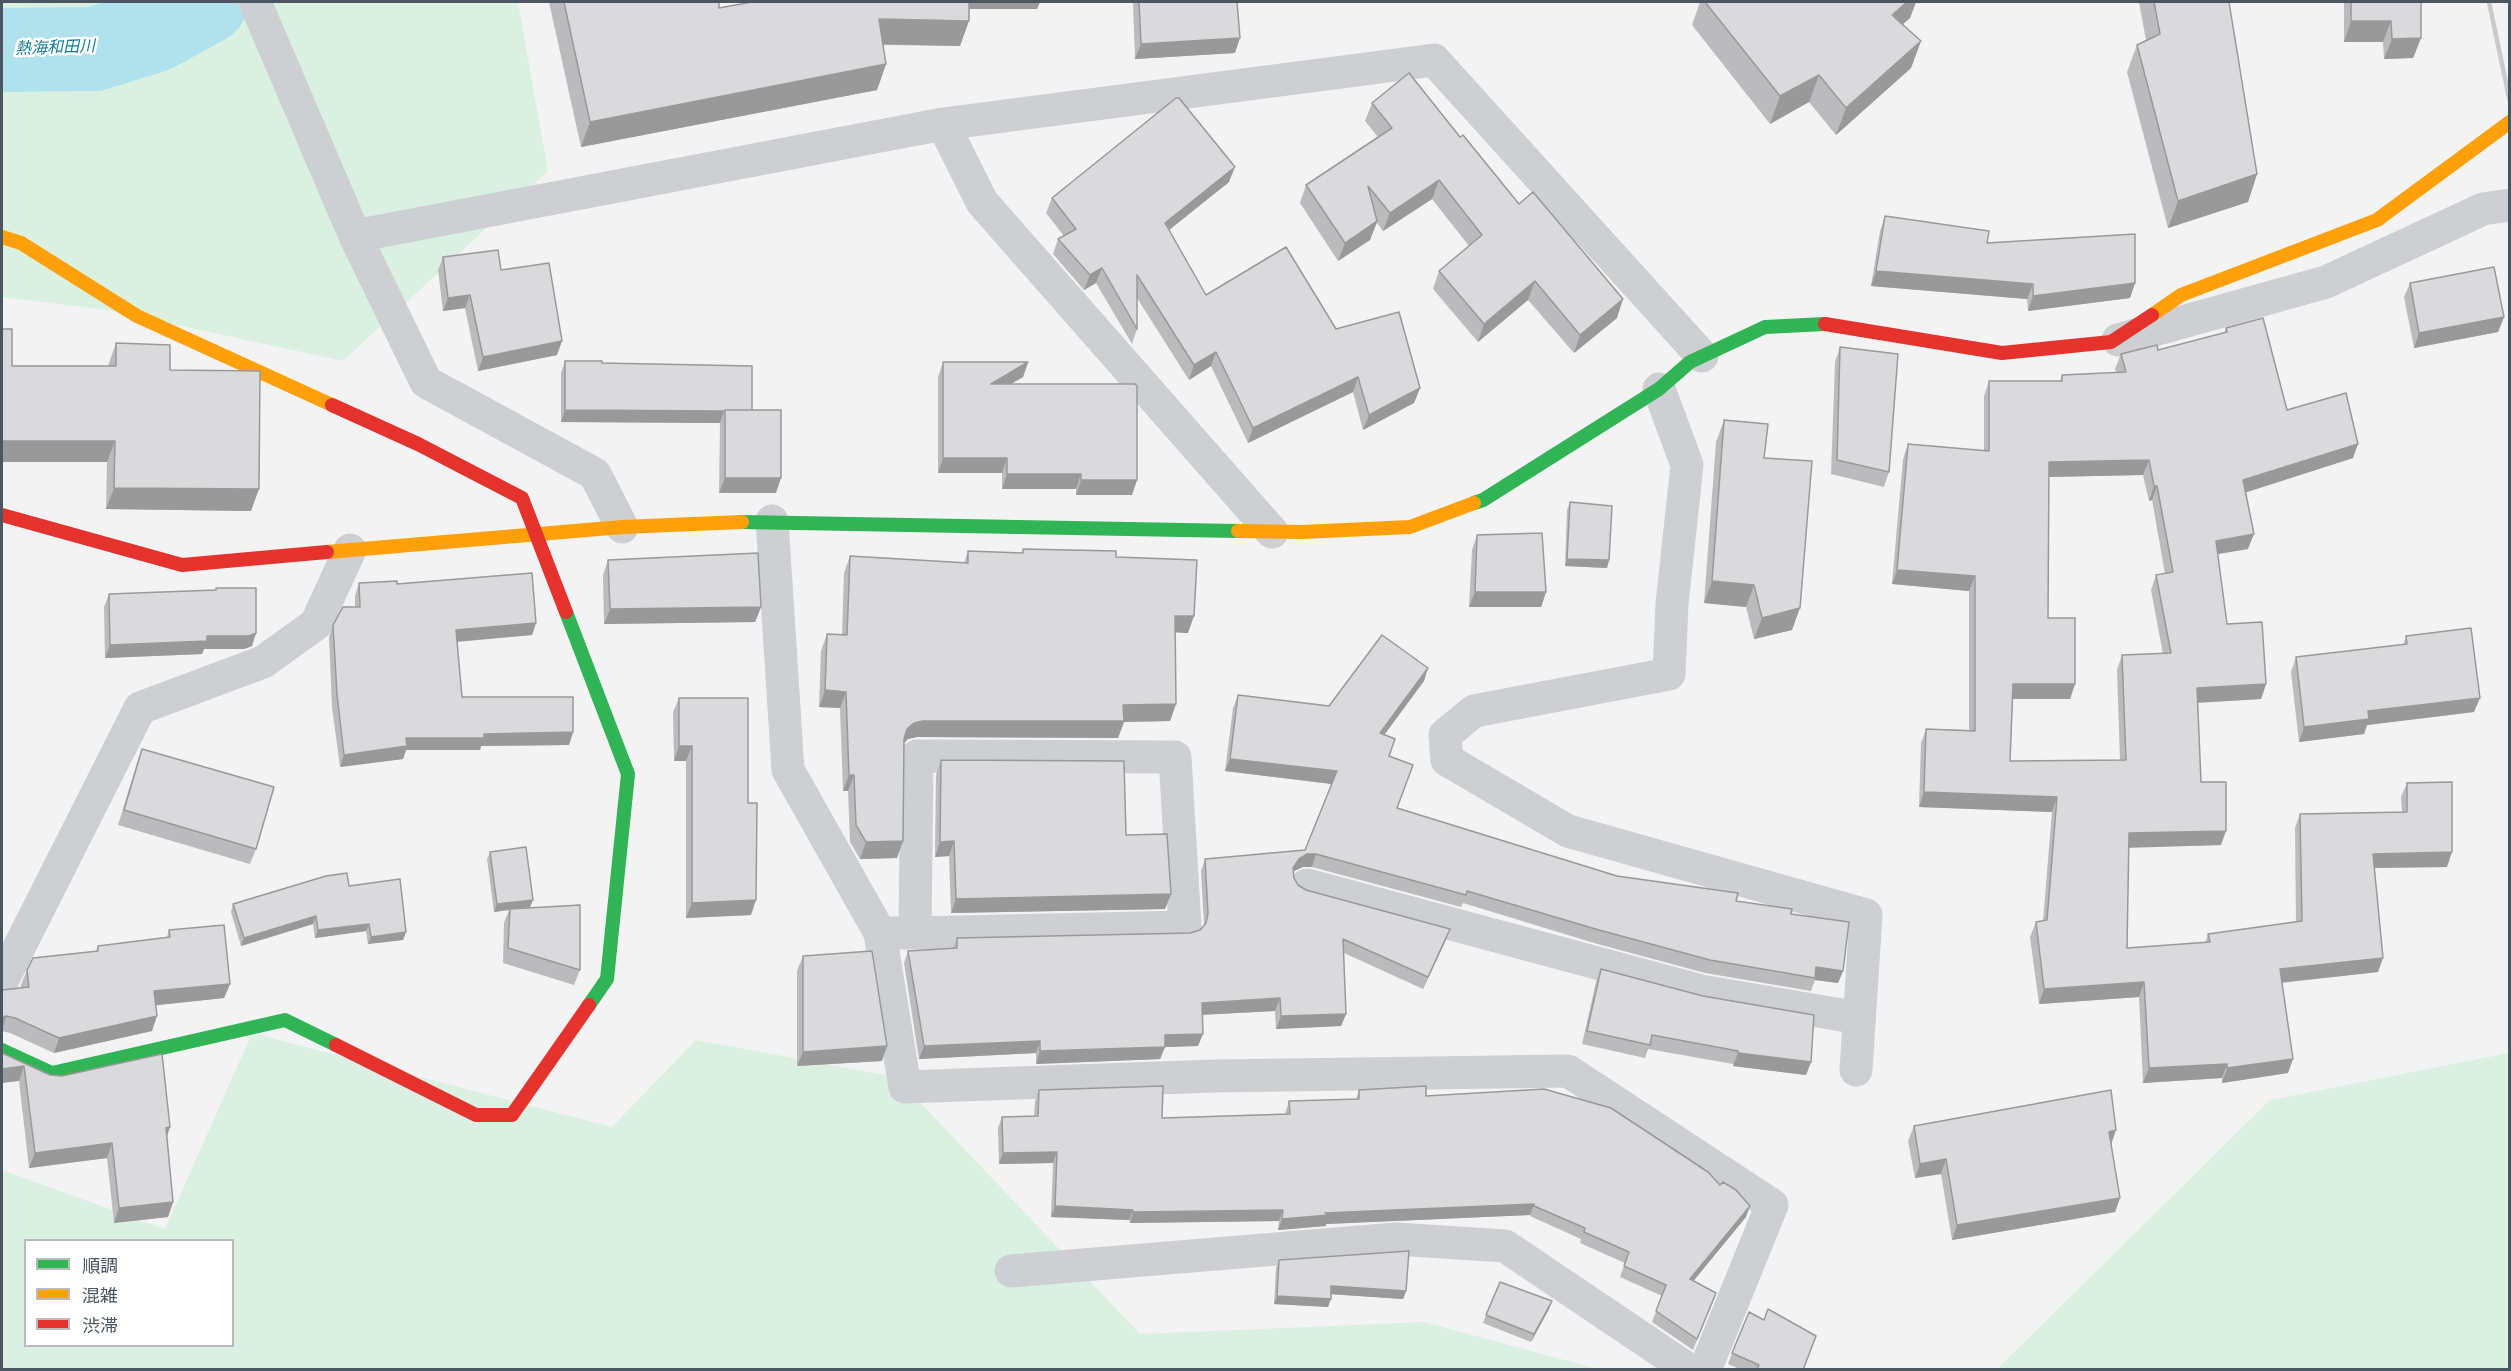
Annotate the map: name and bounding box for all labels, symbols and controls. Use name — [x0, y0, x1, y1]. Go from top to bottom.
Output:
water label: 熱海和田川 — [15, 37, 95, 59]
legend — [24, 1239, 234, 1347]
text: 順調 — [82, 1254, 118, 1277]
text: 混雑 — [82, 1284, 118, 1307]
text: 渋滞 — [82, 1314, 118, 1337]

